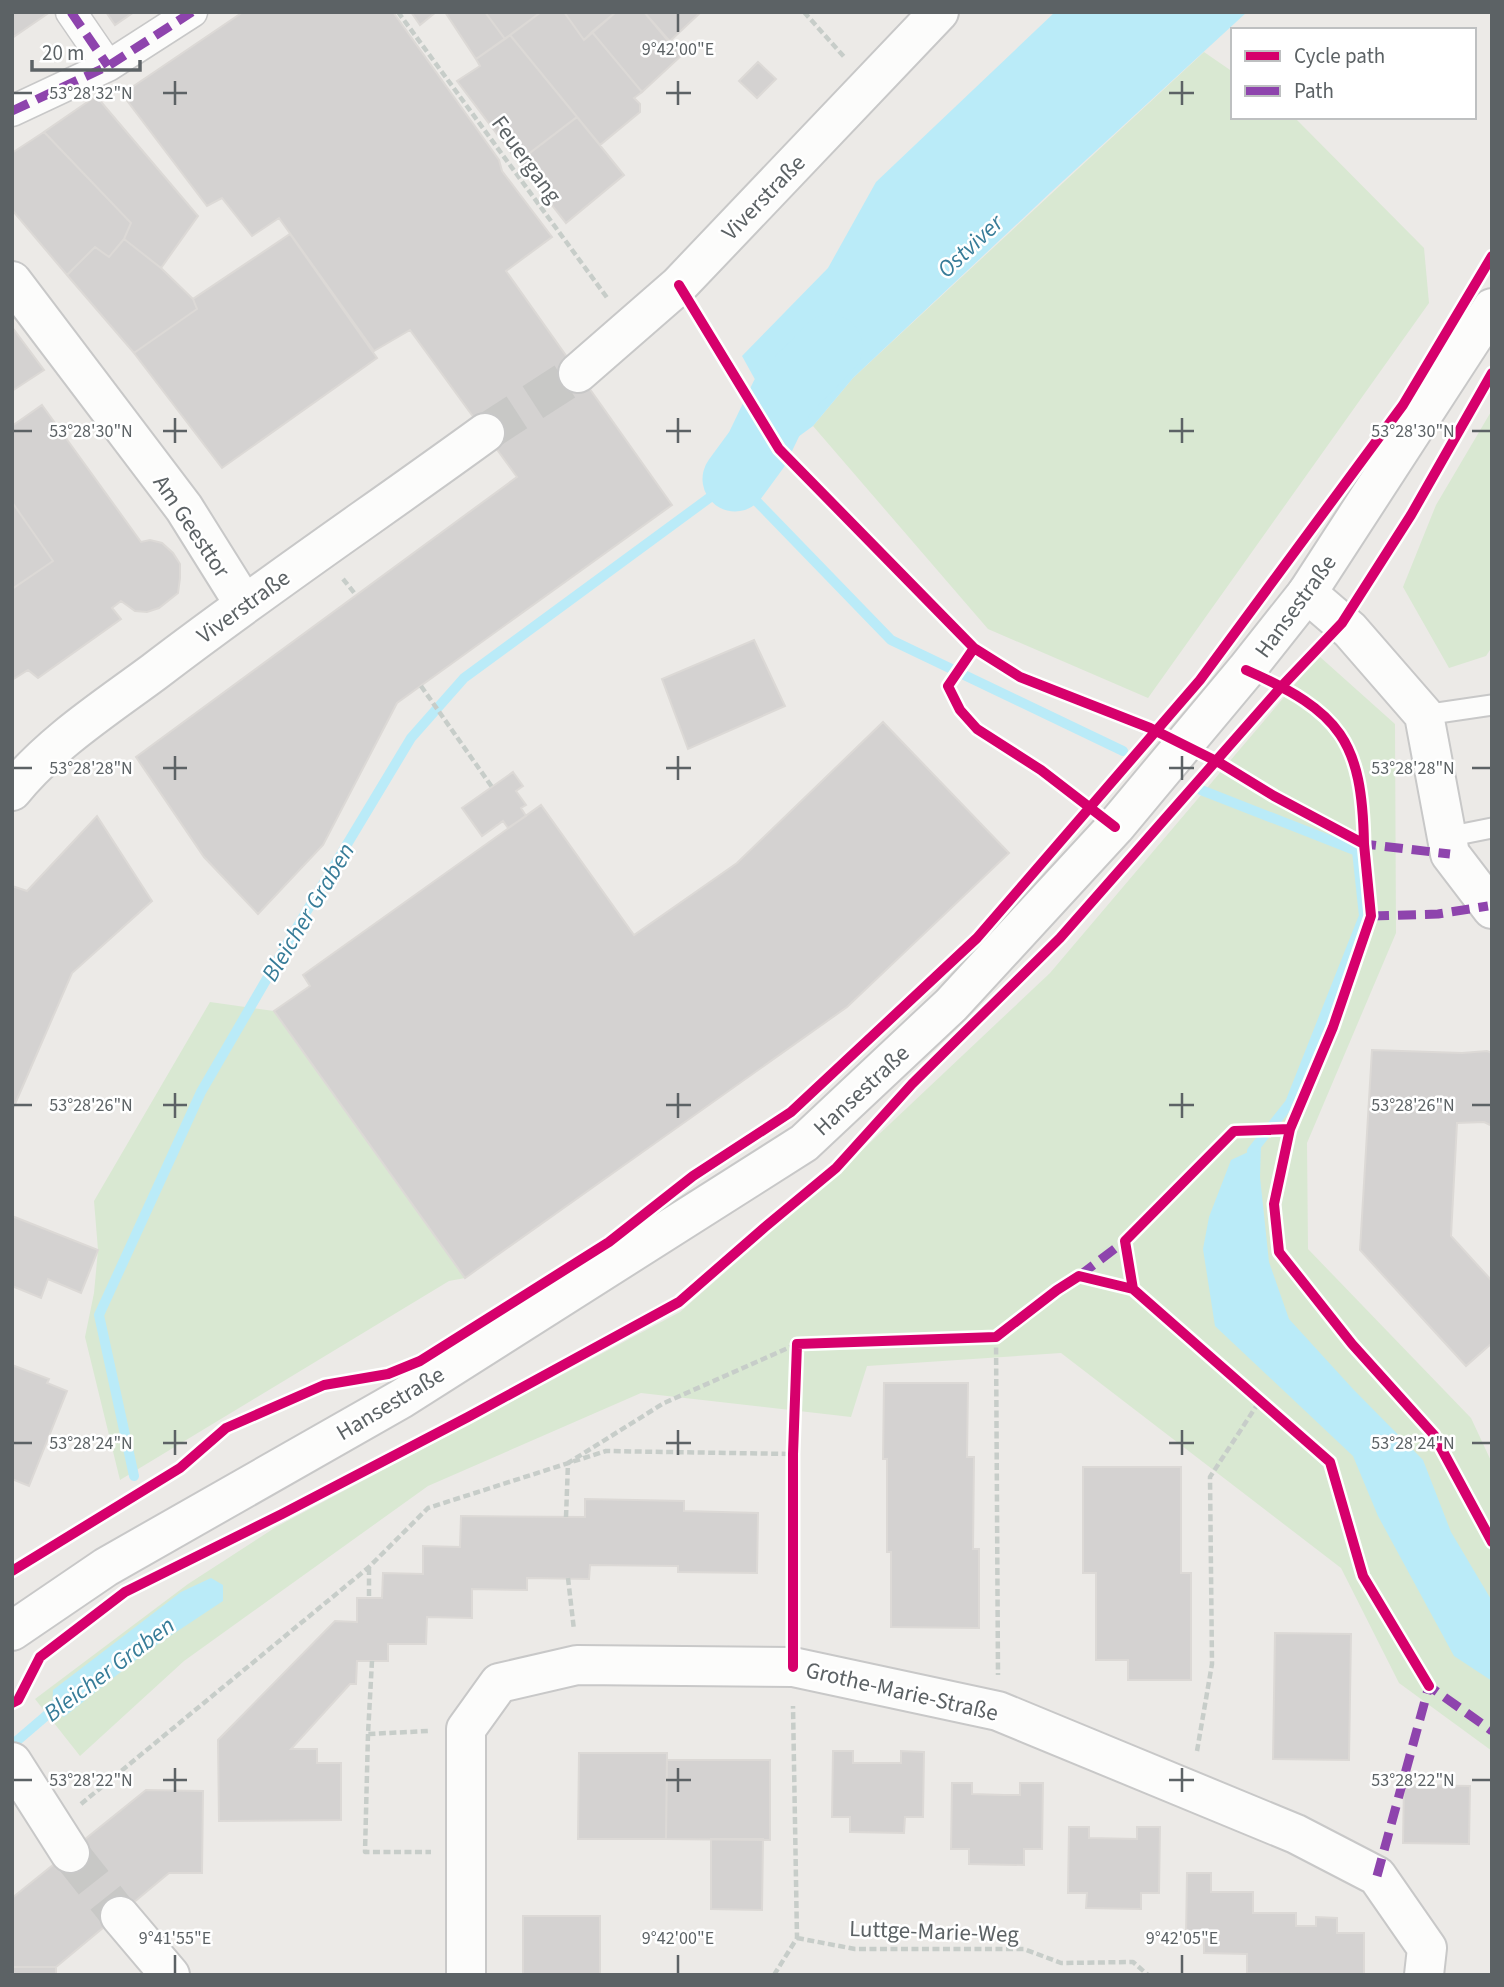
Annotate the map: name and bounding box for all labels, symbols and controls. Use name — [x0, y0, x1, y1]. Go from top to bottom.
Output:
scale bar — [32, 28, 140, 72]
legend — [1231, 28, 1476, 119]
text: 9°42'00"E — [642, 37, 714, 62]
text: 20 m — [42, 38, 84, 68]
text: Cycle path — [1294, 41, 1385, 71]
text: Path — [1294, 76, 1334, 106]
text: 53°28'32"N — [49, 81, 133, 106]
street label: Feuergang — [484, 109, 570, 210]
street label: Viverstraße — [714, 147, 813, 248]
water label: Ostviver — [929, 205, 1013, 286]
text: 53°28'30"N — [49, 419, 133, 444]
text: 53°28'30"N — [1371, 419, 1455, 444]
street label: Am Geesttor — [145, 468, 239, 585]
street label: Hansestraße — [1247, 548, 1344, 665]
street label: Viverstraße — [190, 561, 297, 652]
text: 53°28'28"N — [49, 756, 133, 781]
text: 53°28'28"N — [1371, 756, 1455, 781]
water label: Bleicher Graben — [253, 836, 364, 988]
street label: Hansestraße — [806, 1037, 917, 1144]
text: 53°28'26"N — [49, 1093, 133, 1118]
text: 53°28'26"N — [1371, 1093, 1455, 1118]
street label: Hansestraße — [330, 1358, 451, 1449]
text: 53°28'24"N — [49, 1431, 133, 1456]
text: 53°28'24"N — [1371, 1431, 1455, 1456]
water label: Bleicher Graben — [36, 1608, 182, 1730]
street label: Grothe-Marie-Straße — [802, 1653, 1001, 1730]
text: 53°28'22"N — [49, 1768, 133, 1793]
text: 53°28'22"N — [1371, 1768, 1455, 1793]
street label: Luttge-Marie-Weg — [849, 1912, 1020, 1951]
text: 9°41'55"E — [139, 1926, 211, 1951]
text: 9°42'00"E — [642, 1926, 714, 1951]
text: 9°42'05"E — [1146, 1926, 1218, 1951]

